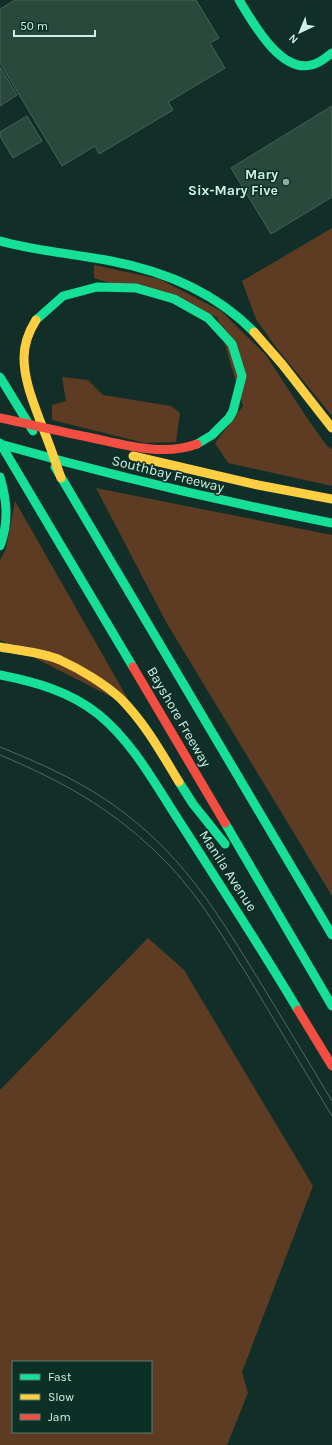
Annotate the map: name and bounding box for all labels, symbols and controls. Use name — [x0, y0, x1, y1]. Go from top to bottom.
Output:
scale bar — [14, 12, 95, 38]
north arrow — [280, 12, 320, 52]
text: 50 m — [20, 19, 48, 33]
text: N — [286, 31, 301, 46]
place label: Mary Six-Mary Five — [188, 166, 278, 199]
marker: Mary Six-Mary Five — [281, 177, 291, 187]
street label: Southbay Freeway — [110, 452, 226, 496]
street label: Bayshore Freeway — [143, 664, 215, 771]
street label: Manila Avenue — [195, 827, 261, 915]
legend — [12, 1361, 152, 1433]
text: Fast — [48, 1370, 72, 1384]
text: Slow — [48, 1390, 74, 1404]
text: Jam — [48, 1410, 71, 1424]

